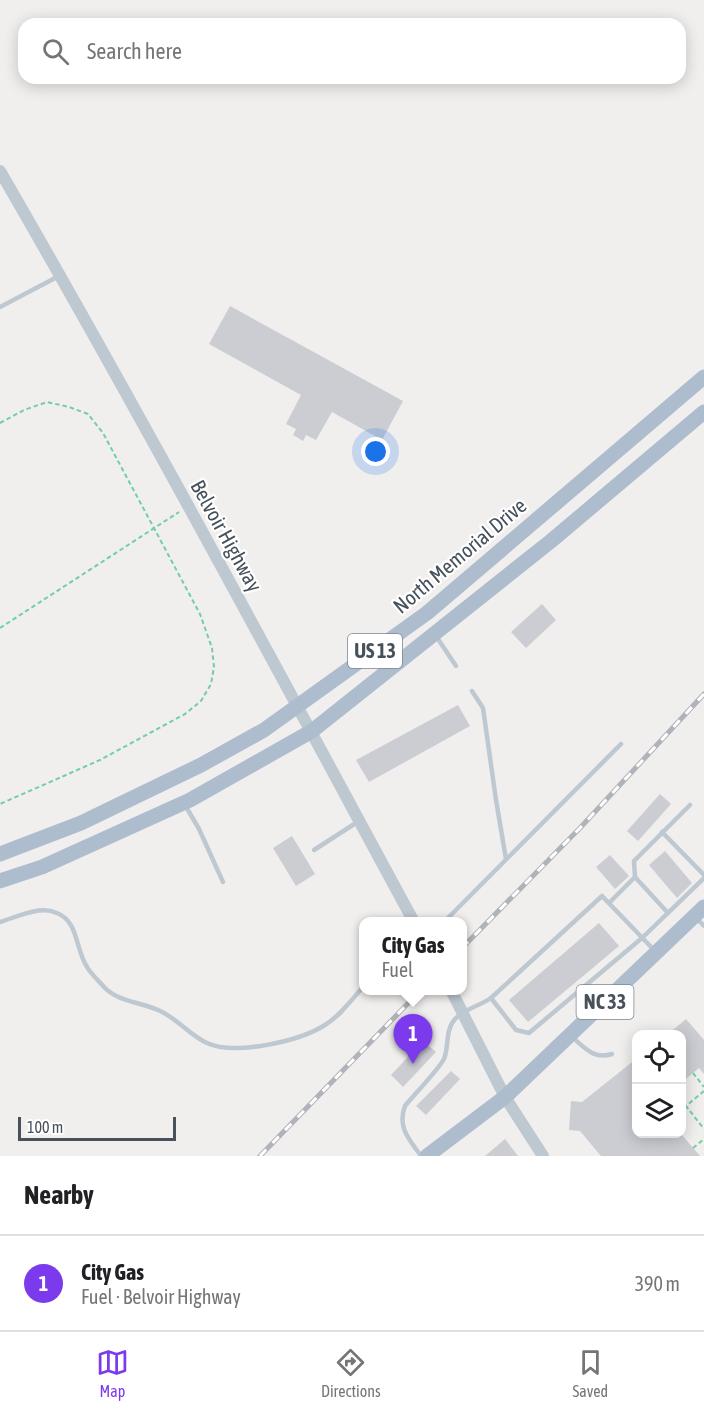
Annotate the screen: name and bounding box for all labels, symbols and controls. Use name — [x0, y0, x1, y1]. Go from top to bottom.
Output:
search box — [18, 18, 686, 84]
icon: search — [39, 35, 72, 68]
text: Search here — [87, 38, 182, 64]
your location — [361, 437, 390, 466]
street label: Belvoir Highway — [186, 475, 268, 596]
street label: North Memorial Drive — [388, 493, 531, 618]
road number: US 13 — [348, 634, 402, 668]
popup — [359, 917, 467, 995]
text: City Gas — [381, 932, 445, 958]
text: Fuel — [381, 958, 413, 981]
road number: NC 33 — [576, 985, 634, 1019]
pin: 1 — [394, 1014, 432, 1064]
map controls — [632, 1030, 686, 1138]
button: locate — [632, 1030, 686, 1084]
button: layers — [632, 1084, 686, 1138]
scale bar — [18, 1114, 176, 1142]
text: 100 m — [27, 1118, 63, 1136]
text: Nearby — [24, 1180, 94, 1210]
text: City Gas — [81, 1259, 144, 1285]
text: 1 — [39, 1272, 48, 1295]
text: 390 m — [635, 1272, 680, 1295]
text: Fuel · Belvoir Highway — [81, 1285, 241, 1308]
tab: Map — [96, 1346, 129, 1400]
tab: Directions — [321, 1346, 381, 1400]
tab: Saved — [573, 1346, 608, 1400]

